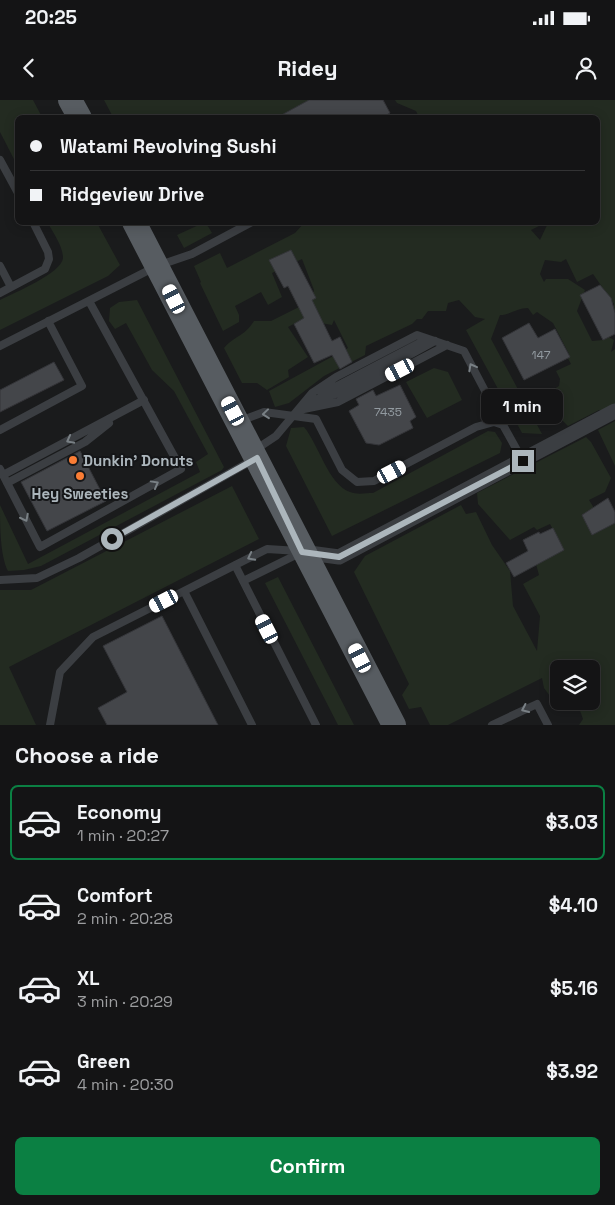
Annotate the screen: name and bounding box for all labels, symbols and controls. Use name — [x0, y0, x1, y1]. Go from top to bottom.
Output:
text: 20:25 — [25, 5, 77, 30]
icon: back — [15, 54, 43, 82]
text: Ridey — [277, 54, 338, 82]
icon: person — [572, 54, 600, 82]
text: Watami Revolving Sushi — [60, 134, 277, 159]
text: Ridgeview Drive — [60, 182, 204, 207]
car — [160, 282, 187, 316]
house number: 147 — [532, 347, 551, 363]
car — [383, 357, 416, 383]
one-way arrow — [468, 363, 478, 372]
callout: 1 min — [482, 388, 564, 424]
car — [219, 394, 246, 428]
text: 1 min — [502, 396, 542, 417]
house number: 7435 — [374, 404, 402, 420]
one-way arrow — [262, 408, 270, 419]
one-way arrow — [67, 434, 76, 444]
route end — [512, 450, 534, 472]
place label: Dunkin' Donuts — [83, 451, 193, 470]
marker: Dunkin' Donuts — [67, 454, 79, 466]
car — [375, 458, 408, 486]
marker: Hey Sweeties — [74, 470, 86, 482]
one-way arrow — [149, 480, 158, 490]
place label: Hey Sweeties — [32, 484, 129, 503]
one-way arrow — [19, 513, 29, 522]
route start — [101, 528, 123, 550]
one-way arrow — [247, 551, 256, 561]
car — [147, 588, 180, 614]
car — [253, 612, 280, 646]
car — [346, 641, 373, 675]
map controls — [550, 660, 600, 710]
button: layers — [550, 660, 600, 710]
one-way arrow — [521, 703, 530, 714]
text: Choose a ride — [15, 741, 159, 769]
icon: car — [17, 800, 62, 845]
text: Economy — [77, 800, 161, 825]
text: $3.03 — [546, 810, 598, 835]
text: 1 min · 20:27 — [77, 825, 169, 846]
icon: car — [17, 883, 62, 928]
text: Comfort — [77, 883, 153, 908]
text: $4.10 — [549, 893, 598, 918]
text: 2 min · 20:28 — [77, 908, 173, 929]
icon: car — [17, 966, 62, 1011]
text: XL — [77, 966, 100, 991]
text: $5.16 — [550, 976, 598, 1001]
text: 3 min · 20:29 — [77, 991, 173, 1012]
icon: car — [17, 1049, 62, 1094]
text: Green — [77, 1049, 130, 1074]
text: $3.92 — [546, 1059, 598, 1084]
text: 4 min · 20:30 — [77, 1074, 174, 1095]
button: Confirm — [15, 1137, 600, 1195]

